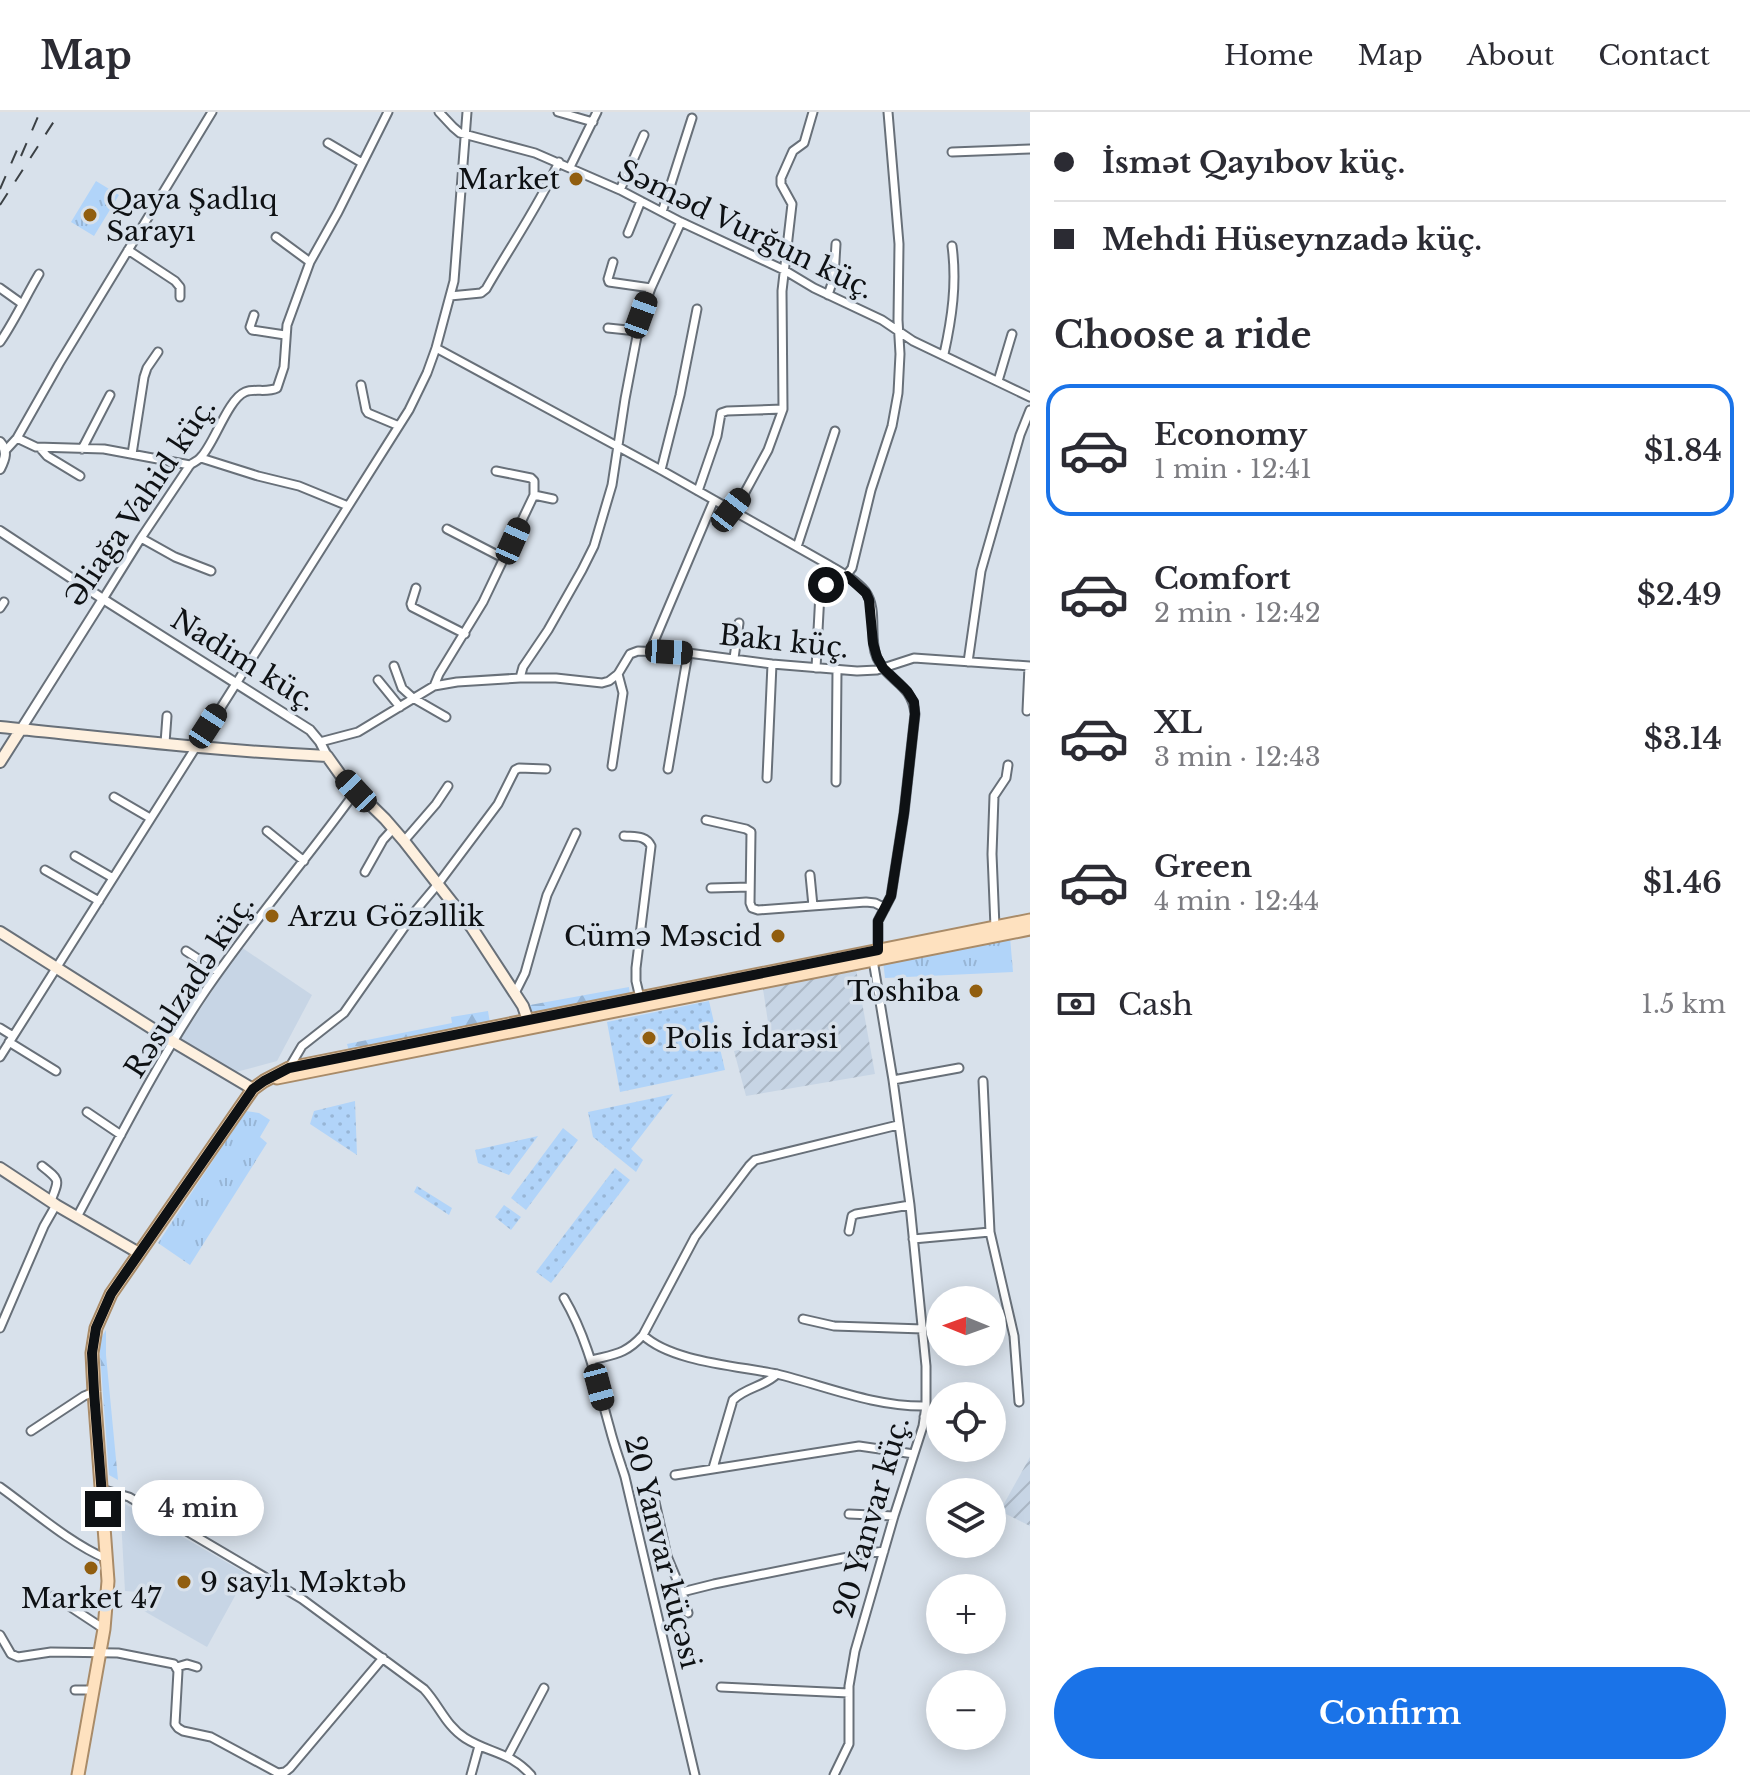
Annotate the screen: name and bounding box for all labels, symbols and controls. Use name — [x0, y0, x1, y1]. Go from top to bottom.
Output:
text: Map — [40, 32, 132, 79]
text: Home — [1224, 38, 1314, 73]
text: Map — [1358, 38, 1423, 73]
text: About — [1467, 38, 1554, 73]
text: Contact — [1598, 38, 1710, 73]
text: İsmət Qayıbov küç. — [1102, 144, 1405, 181]
street label: Səməd Vurğun küç. — [612, 152, 879, 307]
place label: Market — [458, 162, 560, 197]
marker: Market — [567, 170, 585, 188]
place label: Qaya Şadlıq Sarayı — [106, 182, 278, 249]
marker: Qaya Şadlıq Sarayı — [81, 206, 99, 224]
text: Mehdi Hüseynzadə küç. — [1102, 221, 1482, 258]
car — [622, 288, 660, 342]
text: Choose a ride — [1054, 313, 1311, 358]
street label: Əliağa Vahid küç. — [58, 391, 223, 613]
icon: car — [1058, 414, 1130, 486]
text: Economy — [1154, 416, 1307, 453]
text: $1.84 — [1644, 432, 1722, 469]
text: 1 min · 12:41 — [1154, 453, 1312, 485]
car — [707, 484, 755, 536]
car — [492, 514, 534, 568]
icon: car — [1058, 558, 1130, 630]
text: Comfort — [1154, 560, 1291, 597]
route start — [808, 567, 844, 603]
text: $2.49 — [1637, 576, 1722, 613]
text: 2 min · 12:42 — [1154, 597, 1321, 629]
street label: Nadim küç. — [165, 602, 323, 719]
street label: Bakı küç. — [717, 617, 851, 666]
car — [644, 639, 694, 665]
car — [185, 699, 231, 753]
icon: car — [1058, 702, 1130, 774]
text: XL — [1154, 704, 1202, 741]
text: $3.14 — [1644, 720, 1722, 757]
text: 3 min · 12:43 — [1154, 741, 1321, 773]
car — [331, 765, 381, 817]
icon: car — [1058, 846, 1130, 918]
text: Green — [1154, 848, 1252, 885]
text: $1.46 — [1643, 864, 1722, 901]
text: 4 min · 12:44 — [1154, 885, 1319, 917]
street label: Rəsulzadə küç. — [117, 888, 262, 1084]
place label: Arzu Gözəllik — [287, 899, 485, 934]
marker: Arzu Gözəllik — [263, 907, 281, 925]
place label: Cümə Məscid — [564, 919, 762, 954]
marker: Cümə Məscid — [769, 927, 787, 945]
place label: Toshiba — [847, 974, 960, 1009]
marker: Toshiba — [967, 982, 985, 1000]
icon: cash — [1054, 982, 1098, 1026]
text: Cash — [1118, 986, 1193, 1023]
text: 1.5 km — [1641, 988, 1726, 1020]
place label: Polis İdarəsi — [665, 1021, 838, 1056]
marker: Polis İdarəsi — [640, 1029, 658, 1047]
north arrow — [926, 1286, 1006, 1366]
map controls — [926, 1286, 1006, 1750]
car — [581, 1361, 617, 1413]
button: locate — [926, 1382, 1006, 1462]
street label: 20 Yanvar küç. — [826, 1412, 917, 1622]
street label: 20 Yanvar küçəsi — [617, 1432, 708, 1672]
button: layers — [926, 1478, 1006, 1558]
callout: 4 min — [131, 1481, 263, 1537]
route end — [85, 1491, 121, 1527]
text: 4 min — [158, 1492, 238, 1524]
marker: Market 47 — [82, 1559, 100, 1577]
place label: 9 saylı Məktəb — [200, 1565, 407, 1600]
marker: 9 saylı Məktəb — [175, 1573, 193, 1591]
button: + — [926, 1574, 1006, 1654]
place label: Market 47 — [21, 1581, 162, 1616]
button: Confirm — [1054, 1667, 1726, 1759]
button: − — [926, 1670, 1006, 1750]

